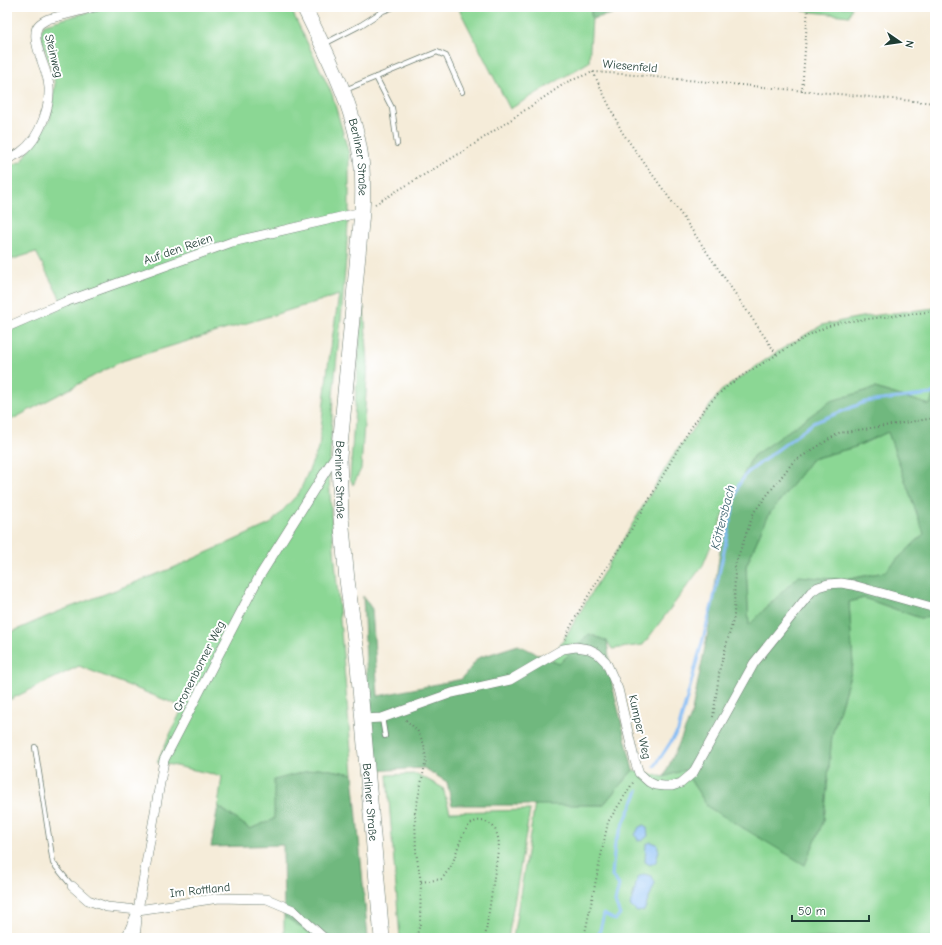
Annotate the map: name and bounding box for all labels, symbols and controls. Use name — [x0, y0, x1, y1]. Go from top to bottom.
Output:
north arrow — [880, 22, 920, 62]
street label: Steinweg — [42, 33, 66, 79]
text: N — [902, 39, 916, 49]
street label: Wiesenfeld — [602, 57, 658, 75]
street label: Berliner Straße — [346, 117, 370, 196]
street label: Auf den Reien — [142, 231, 214, 267]
street label: Berliner Straße — [332, 440, 348, 519]
water label: Köttersbach — [707, 483, 738, 551]
street label: Gronenborner Weg — [170, 618, 228, 714]
street label: Kumper Weg — [626, 693, 654, 761]
street label: Berliner Straße — [360, 763, 380, 842]
street label: Im Rottland — [169, 880, 231, 900]
scale bar — [792, 897, 869, 923]
text: 50 m — [798, 904, 826, 918]

